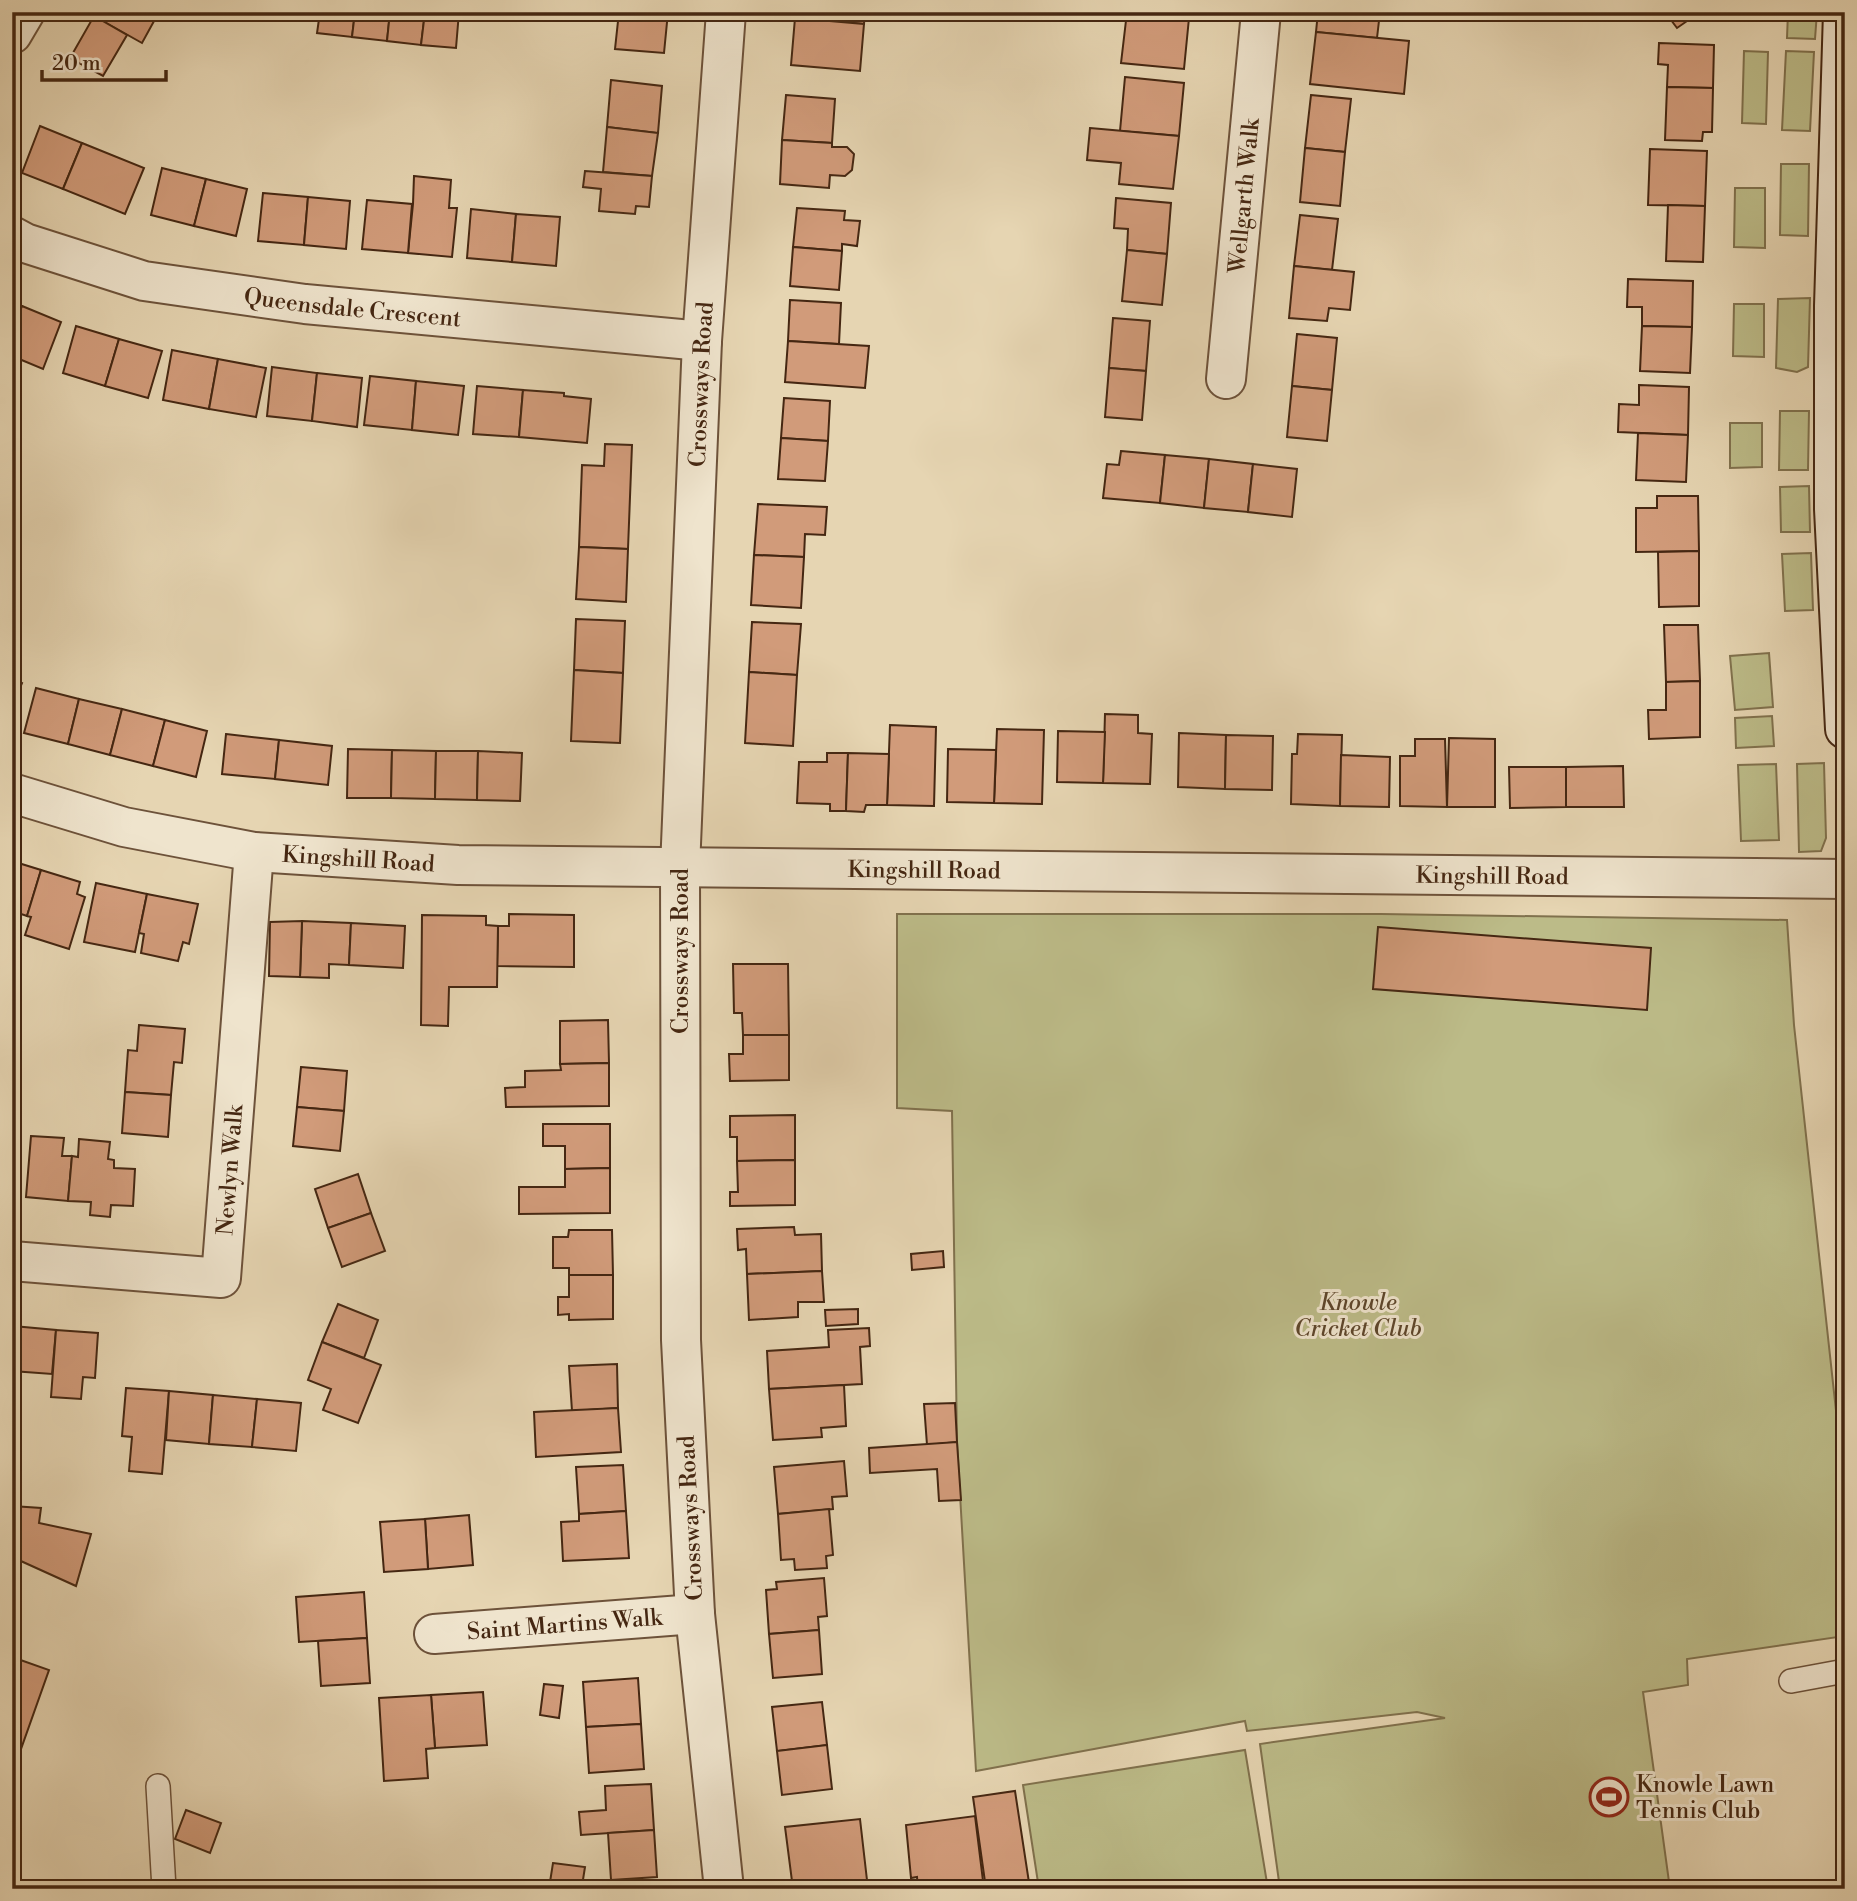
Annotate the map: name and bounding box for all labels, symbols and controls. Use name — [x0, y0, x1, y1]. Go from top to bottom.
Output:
scale bar — [42, 38, 166, 82]
text: 20 m — [52, 51, 101, 77]
street label: Wellgarth Walk — [1223, 116, 1266, 276]
street label: Queensdale Crescent — [242, 282, 462, 333]
street label: Crossways Road — [684, 301, 720, 468]
street label: Kingshill Road — [281, 841, 436, 878]
street label: Kingshill Road — [847, 856, 1001, 885]
street label: Kingshill Road — [1415, 862, 1569, 891]
street label: Crossways Road — [667, 868, 695, 1034]
street label: Newlyn Walk — [211, 1103, 249, 1236]
park label: Knowle Cricket Club — [1294, 1289, 1422, 1343]
street label: Crossways Road — [673, 1434, 709, 1601]
street label: Saint Martins Walk — [466, 1603, 664, 1646]
place label: Knowle Lawn Tennis Club — [1636, 1771, 1775, 1825]
sports icon: Knowle Lawn Tennis Club — [1588, 1776, 1630, 1818]

